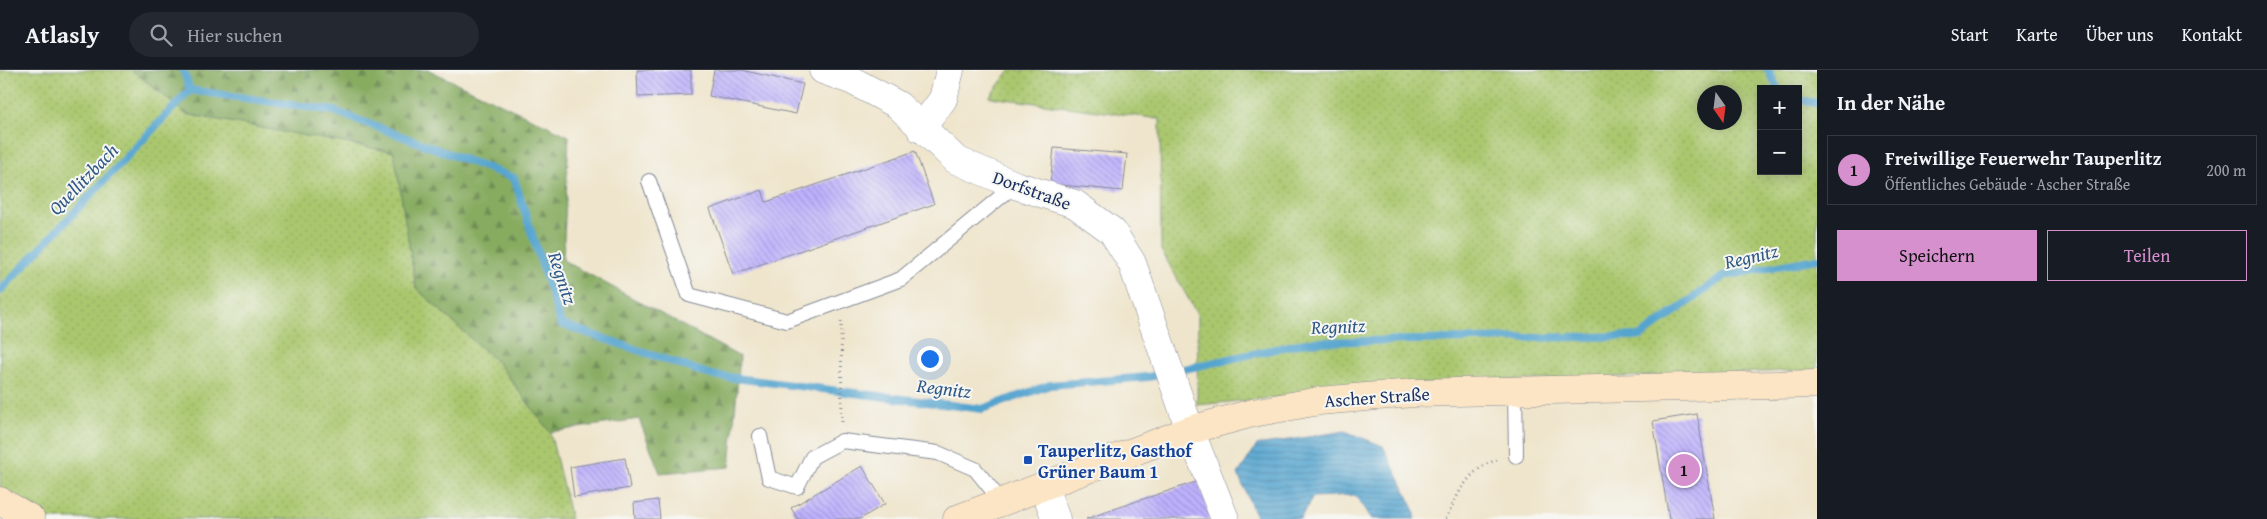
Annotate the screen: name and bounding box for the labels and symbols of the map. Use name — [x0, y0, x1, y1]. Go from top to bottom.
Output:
north arrow — [1697, 85, 1742, 130]
water label: Quellitzbach — [42, 136, 125, 221]
street label: Dorfstraße — [989, 163, 1075, 217]
water label: Regnitz — [1720, 236, 1781, 276]
water label: Regnitz — [541, 247, 585, 309]
water label: Regnitz — [1309, 311, 1366, 341]
your location — [917, 346, 943, 372]
water label: Regnitz — [914, 371, 973, 405]
street label: Ascher Straße — [1323, 380, 1431, 414]
place label: Tauperlitz, Gasthof Grüner Baum 1 — [1038, 437, 1194, 485]
pin: 1 — [1668, 451, 1700, 489]
marker: Tauperlitz, Gasthof Grüner Baum 1 — [1022, 454, 1034, 466]

